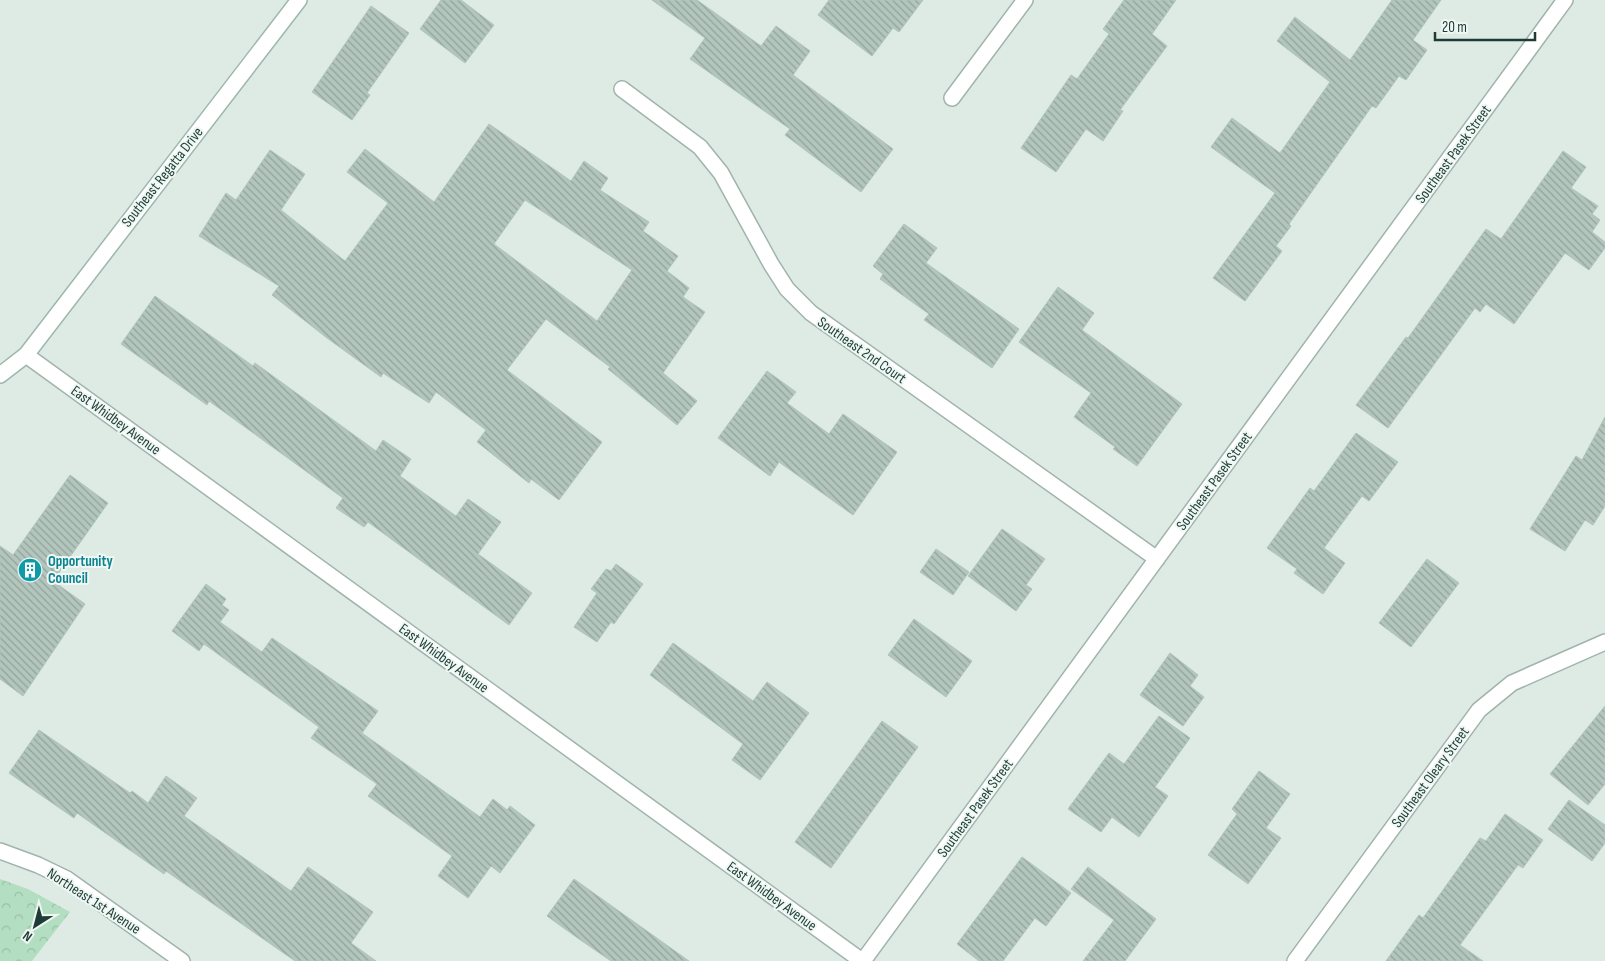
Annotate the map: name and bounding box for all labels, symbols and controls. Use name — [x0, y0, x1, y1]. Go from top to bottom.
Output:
scale bar — [1435, 10, 1535, 42]
text: 20 m — [1442, 18, 1467, 37]
street label: Southeast Pasek Street — [1411, 101, 1496, 207]
street label: Southeast Regatta Drive — [117, 123, 207, 231]
street label: Southeast 2nd Court — [814, 313, 910, 388]
street label: East Whidbey Avenue — [67, 381, 164, 459]
street label: Southeast Pasek Street — [1172, 428, 1257, 534]
place label: Opportunity Council — [48, 552, 113, 588]
building icon: Opportunity Council — [17, 557, 43, 583]
street label: East Whidbey Avenue — [395, 619, 492, 697]
street label: Southeast Oleary Street — [1387, 723, 1474, 832]
street label: Southeast Pasek Street — [933, 755, 1018, 861]
street label: East Whidbey Avenue — [723, 857, 820, 935]
street label: Northeast 1st Avenue — [43, 864, 144, 939]
north arrow — [10, 901, 60, 951]
text: N — [20, 927, 36, 945]

